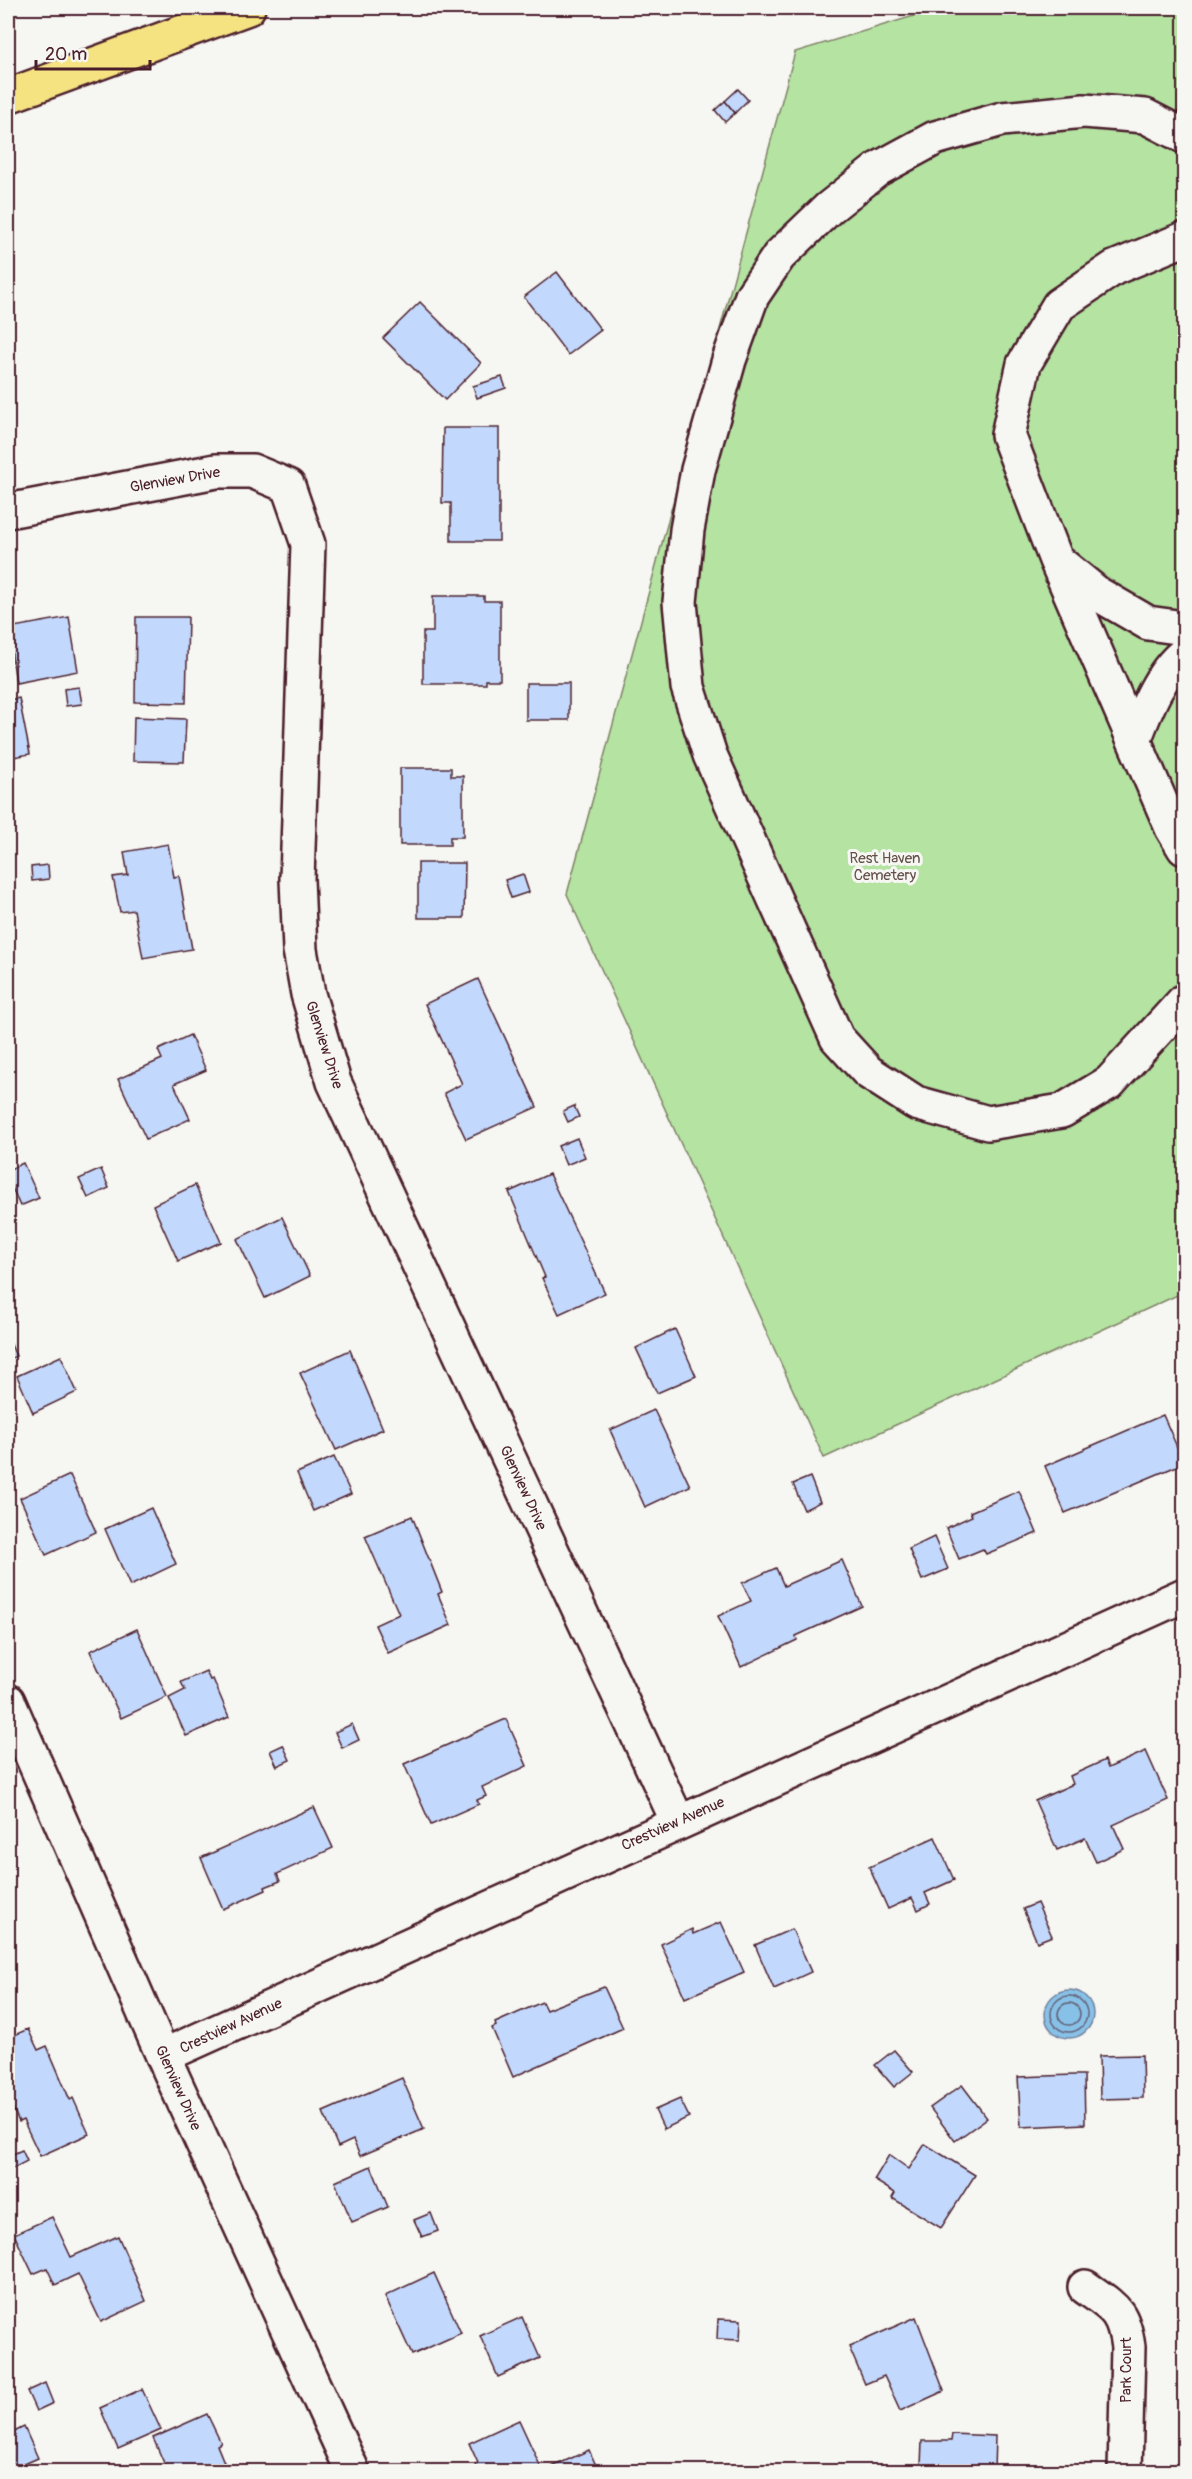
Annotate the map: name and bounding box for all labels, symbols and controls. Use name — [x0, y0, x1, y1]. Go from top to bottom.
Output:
scale bar — [36, 33, 150, 71]
text: 20 m — [45, 43, 87, 66]
street label: Glenview Drive — [128, 463, 222, 497]
park label: Rest Haven Cemetery — [850, 849, 920, 885]
street label: Glenview Drive — [301, 999, 347, 1092]
street label: Glenview Drive — [495, 1443, 551, 1534]
street label: Crestview Avenue — [619, 1793, 728, 1855]
street label: Crestview Avenue — [177, 1994, 286, 2058]
street label: Glenview Drive — [151, 2042, 205, 2134]
street label: Park Court — [1117, 2336, 1136, 2403]

